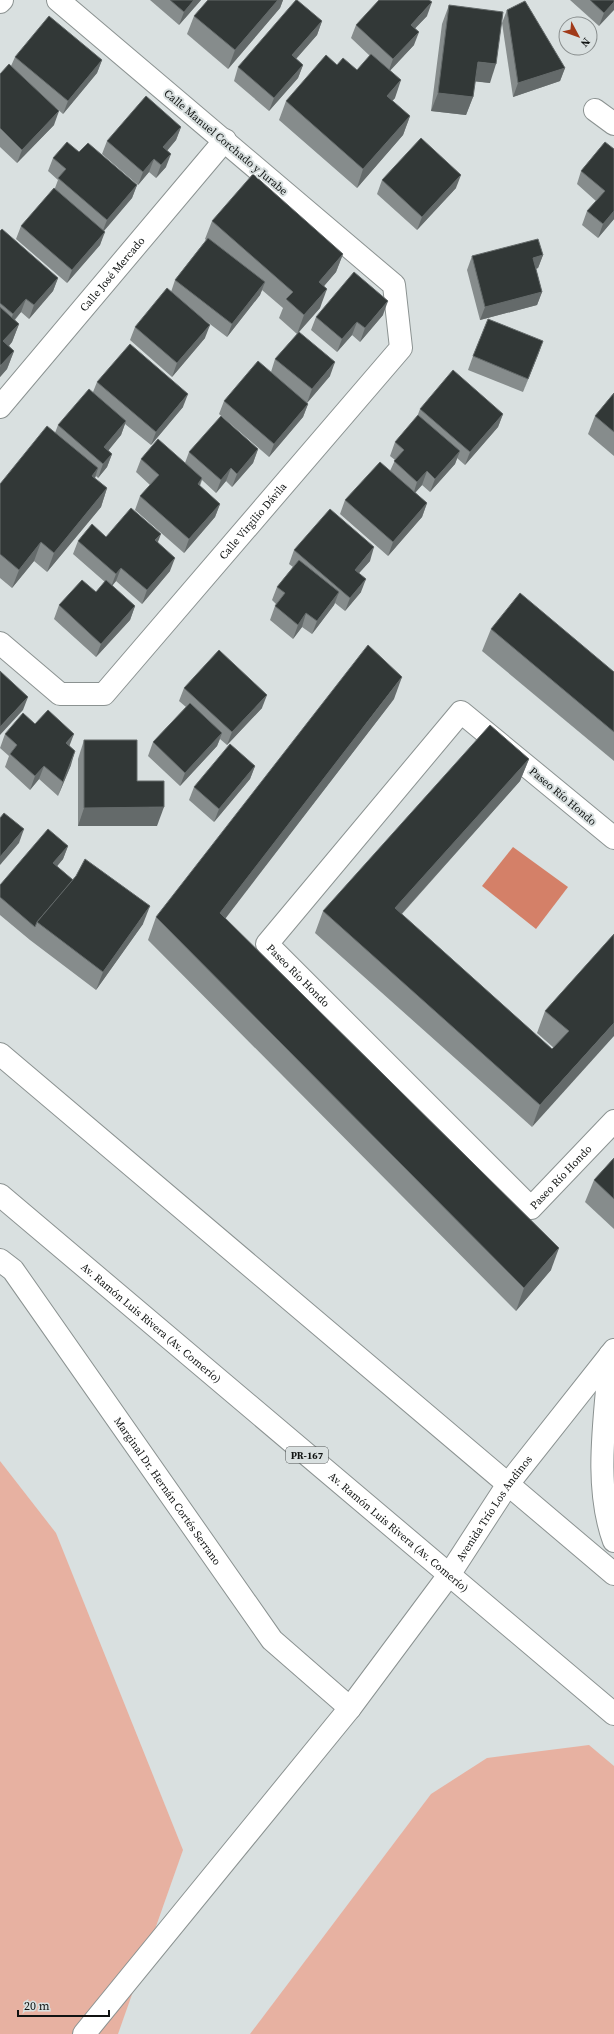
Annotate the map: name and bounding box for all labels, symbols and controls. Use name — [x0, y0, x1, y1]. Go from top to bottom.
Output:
north arrow — [558, 16, 598, 56]
text: N — [577, 34, 593, 50]
street label: Calle Manuel Corchado y Jurabe — [161, 86, 291, 199]
street label: Calle José Mercado — [77, 234, 148, 315]
street label: Calle Virgilio Dávila — [216, 479, 291, 563]
street label: Paseo Río Hondo — [526, 764, 599, 829]
street label: Paseo Río Hondo — [263, 941, 333, 1011]
street label: Paseo Río Hondo — [527, 1142, 595, 1213]
street label: Av. Ramón Luis Rivera (Av. Comerío) — [78, 1260, 224, 1387]
street label: Marginal Dr. Hernán Cortés Serrano — [110, 1414, 224, 1568]
road number: PR-167 — [286, 1447, 328, 1463]
street label: Avenida Trío Los Andinos — [453, 1452, 536, 1565]
street label: Av. Ramón Luis Rivera (Av. Comerío) — [325, 1469, 472, 1596]
scale bar — [18, 1992, 109, 2018]
text: 20 m — [24, 1998, 50, 2014]

